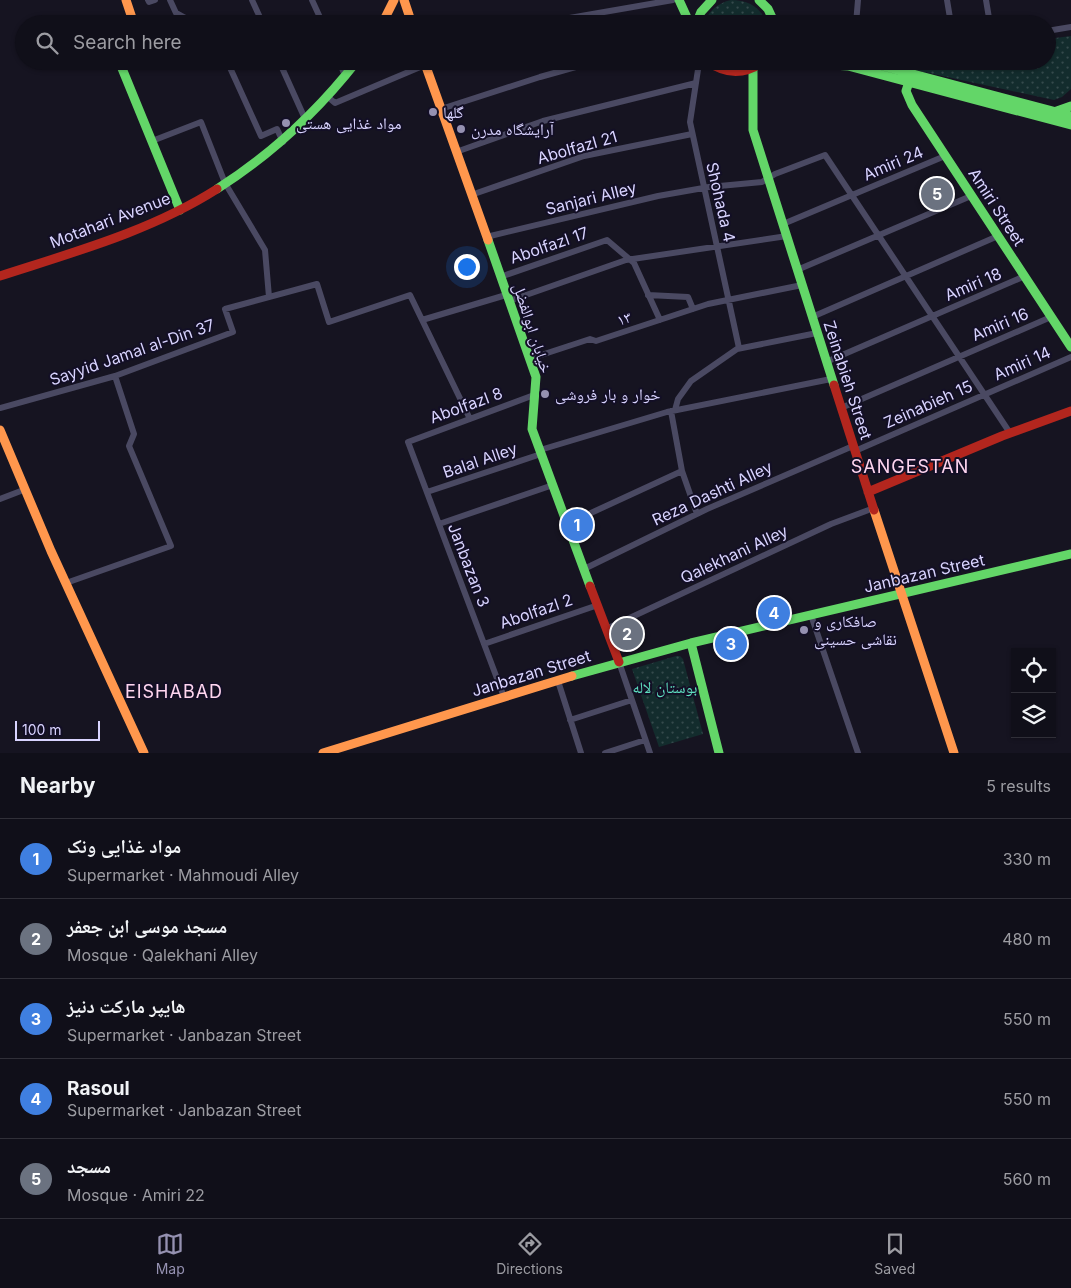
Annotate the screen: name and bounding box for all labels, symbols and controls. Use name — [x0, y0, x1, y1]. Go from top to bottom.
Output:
search box — [15, 15, 1056, 70]
icon: search — [33, 29, 61, 57]
text: Search here — [73, 31, 182, 54]
place label: گلها — [443, 102, 464, 122]
marker: گلها — [427, 106, 439, 118]
place label: مواد غذایی هستی — [296, 113, 402, 134]
marker: مواد غذایی هستی — [280, 117, 292, 129]
place label: آرایشگاه مدرن — [471, 119, 555, 140]
marker: آرایشگاه مدرن — [455, 123, 467, 135]
street label: Abolfazl 21 — [535, 126, 619, 168]
street label: Amiri 24 — [860, 141, 926, 185]
street label: Shohada 4 — [702, 160, 740, 244]
street label: Amiri Street — [964, 164, 1030, 250]
pin: 5 — [921, 175, 953, 213]
street label: Sanjari Alley — [543, 177, 639, 219]
street label: Motahari Avenue — [47, 188, 173, 252]
street label: Abolfazl 17 — [507, 222, 591, 268]
your location — [454, 254, 480, 280]
street label: Amiri 18 — [941, 263, 1005, 305]
street label: خیابان ابوالفضل — [508, 281, 557, 376]
street label: Amiri 16 — [968, 303, 1032, 345]
street label: ۱۳ — [614, 306, 634, 330]
street label: Sayyid Jamal al-Din 37 — [47, 314, 217, 390]
street label: Zeinabieh Street — [819, 318, 877, 442]
street label: Amiri 14 — [990, 342, 1054, 384]
street label: Zeinabieh 15 — [881, 376, 975, 432]
street label: Abolfazl 8 — [427, 383, 505, 427]
place label: خوار و بار فروشی — [555, 384, 660, 405]
marker: خوار و بار فروشی — [539, 388, 551, 400]
street label: Balal Alley — [440, 438, 520, 482]
street label: Reza Dashti Alley — [649, 456, 775, 530]
district label: SANGESTAN — [851, 456, 969, 477]
pin: 1 — [561, 506, 593, 544]
street label: Janbazan 3 — [444, 520, 494, 610]
street label: Qalekhani Alley — [677, 520, 791, 588]
street label: Janbazan Street — [862, 549, 986, 597]
street label: Abolfazl 2 — [497, 589, 575, 633]
pin: 4 — [758, 594, 790, 632]
place label: صافکاری و نقاشی حسینی — [814, 611, 897, 650]
pin: 2 — [611, 615, 643, 653]
marker: صافکاری و نقاشی حسینی — [798, 624, 810, 636]
pin: 3 — [715, 625, 747, 663]
street label: Janbazan Street — [469, 645, 593, 701]
map controls — [1011, 648, 1056, 738]
button: locate — [1011, 648, 1056, 693]
park label: بوستان لاله — [632, 677, 698, 698]
district label: EISHABAD — [125, 681, 223, 702]
button: layers — [1011, 693, 1056, 738]
scale bar — [15, 718, 100, 741]
text: 100 m — [22, 721, 62, 738]
text: Nearby — [20, 773, 95, 798]
text: 5 results — [986, 776, 1051, 796]
text: مواد غذایی ونک — [67, 835, 181, 858]
text: 1 — [33, 849, 39, 869]
text: 330 m — [1003, 849, 1051, 869]
text: Supermarket · Mahmoudi Alley — [67, 865, 299, 885]
text: مسجد موسی ابن جعفر — [67, 915, 227, 938]
text: 2 — [31, 929, 41, 949]
text: 480 m — [1002, 929, 1051, 949]
text: Mosque · Qalekhani Alley — [67, 945, 258, 965]
text: هایپر مارکت دنیز — [67, 995, 186, 1018]
text: 3 — [31, 1009, 41, 1029]
text: 550 m — [1003, 1009, 1051, 1029]
text: Supermarket · Janbazan Street — [67, 1025, 301, 1045]
text: Rasoul — [67, 1077, 130, 1100]
text: 4 — [31, 1089, 41, 1109]
text: 550 m — [1003, 1089, 1051, 1109]
text: Supermarket · Janbazan Street — [67, 1100, 301, 1120]
text: مسجد — [67, 1155, 111, 1178]
text: 5 — [31, 1169, 41, 1189]
text: 560 m — [1003, 1169, 1051, 1189]
text: Mosque · Amiri 22 — [67, 1185, 205, 1205]
tab: Map — [156, 1230, 185, 1277]
tab: Directions — [496, 1230, 563, 1277]
tab: Saved — [874, 1230, 915, 1277]

